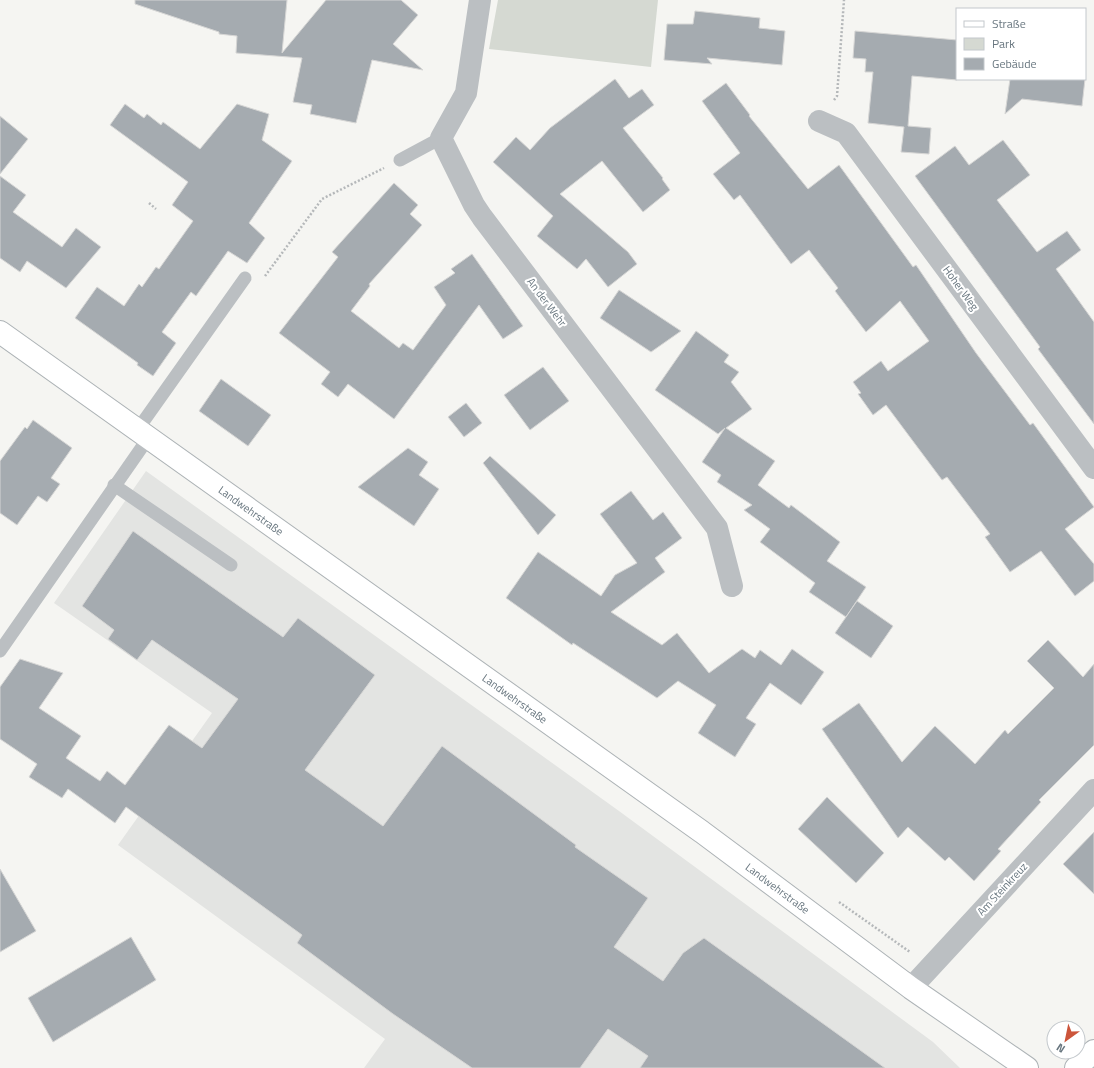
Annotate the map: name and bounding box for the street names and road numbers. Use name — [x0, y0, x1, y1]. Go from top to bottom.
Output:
street label: Hoher Weg — [939, 262, 983, 314]
street label: An der Wehr — [523, 274, 571, 330]
street label: Landwehrstraße — [215, 482, 287, 540]
street label: Landwehrstraße — [479, 670, 551, 728]
street label: Landwehrstraße — [742, 859, 813, 918]
street label: Am Steinkreuz — [973, 859, 1031, 919]

